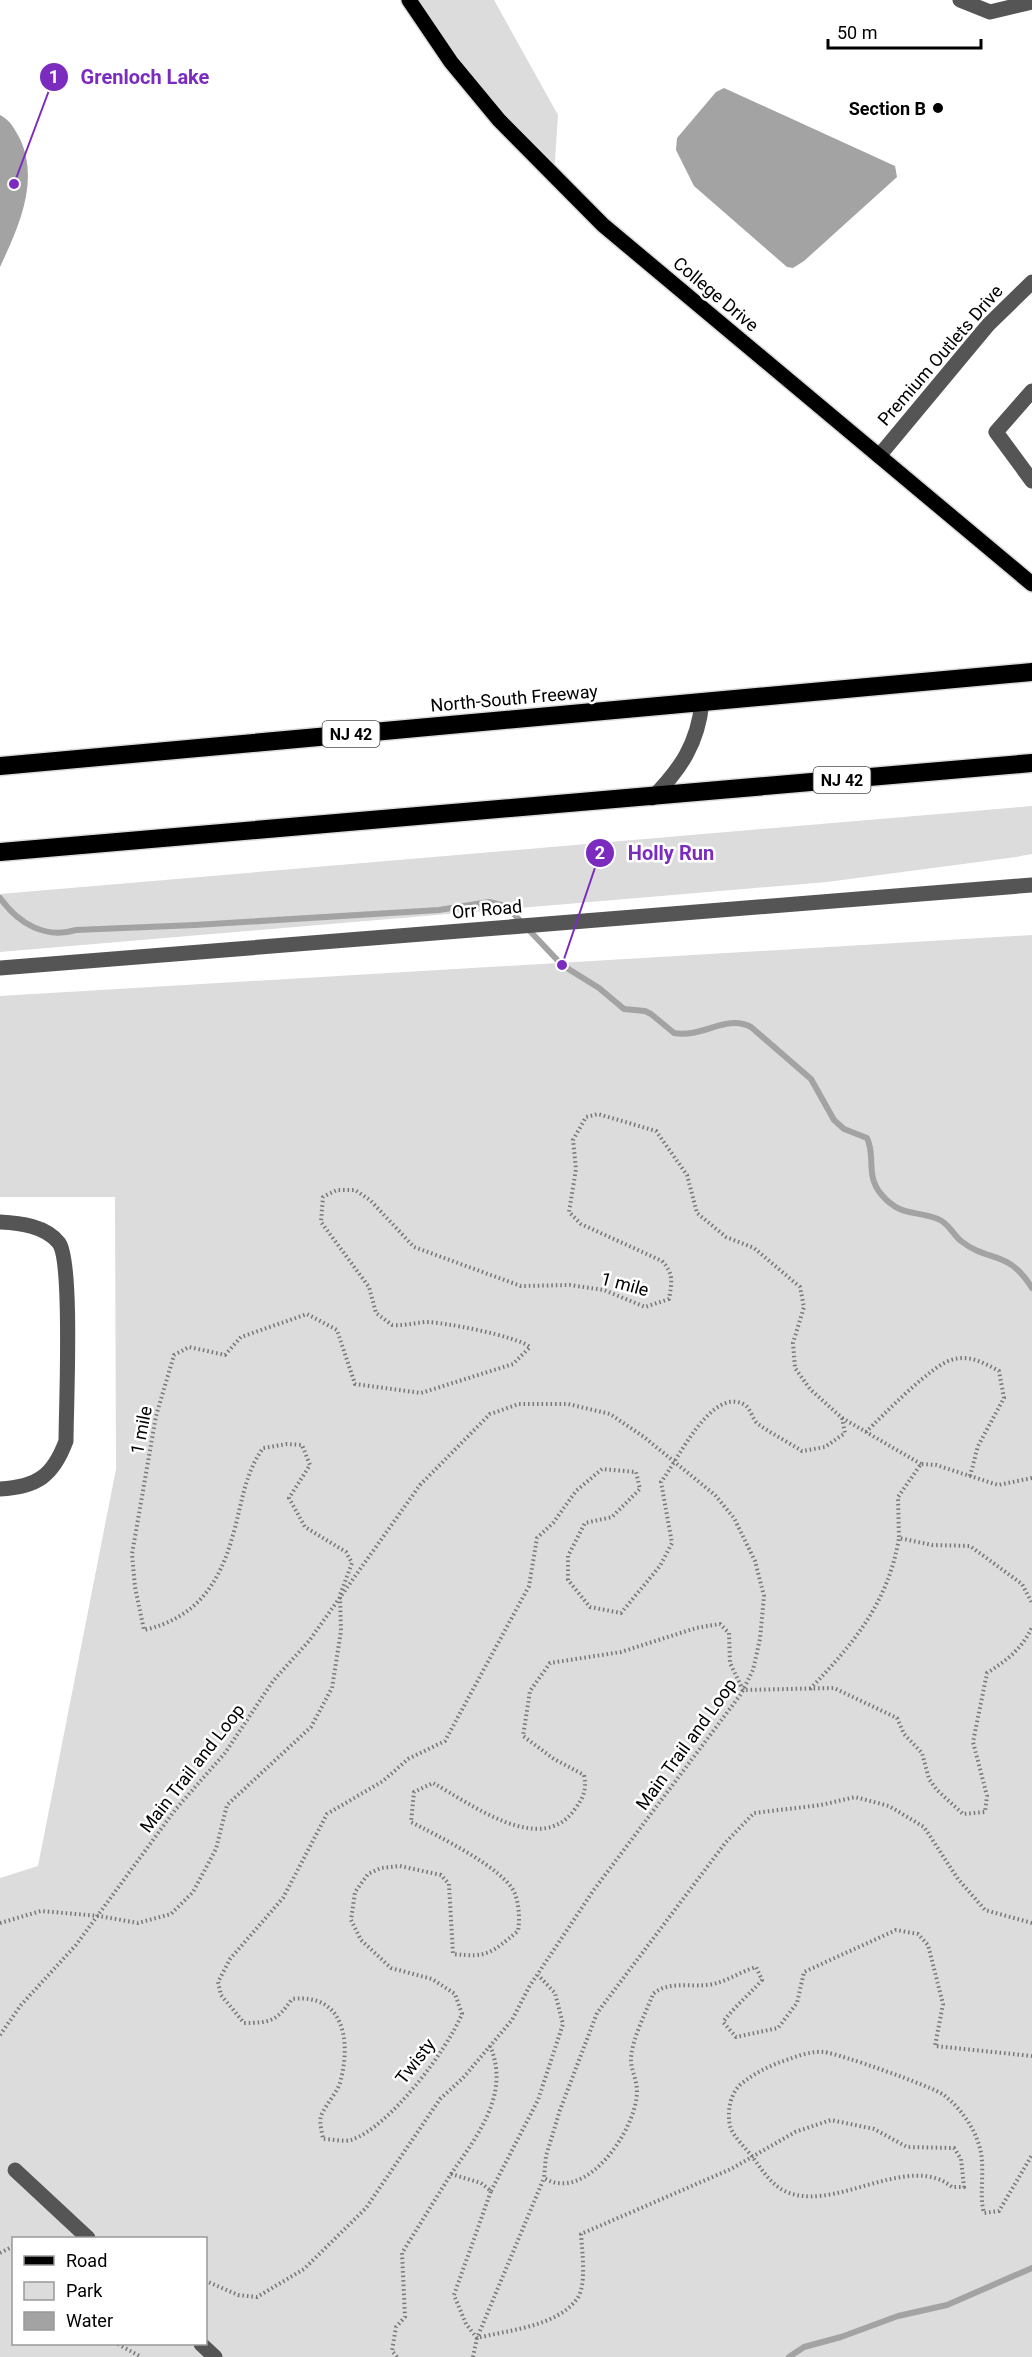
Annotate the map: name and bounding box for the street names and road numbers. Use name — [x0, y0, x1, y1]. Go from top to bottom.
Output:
street label: College Drive — [669, 252, 763, 336]
street label: Premium Outlets Drive — [873, 280, 1007, 430]
street label: North-South Freeway — [429, 680, 599, 716]
road number: NJ 42 — [322, 721, 380, 747]
road number: NJ 42 — [814, 767, 870, 793]
street label: Orr Road — [451, 895, 523, 923]
street label: 1 mile — [599, 1268, 651, 1300]
street label: 1 mile — [126, 1404, 156, 1456]
street label: Main Trail and Loop — [631, 1674, 741, 1814]
street label: Main Trail and Loop — [135, 1699, 249, 1837]
street label: Twisty — [391, 2034, 440, 2088]

